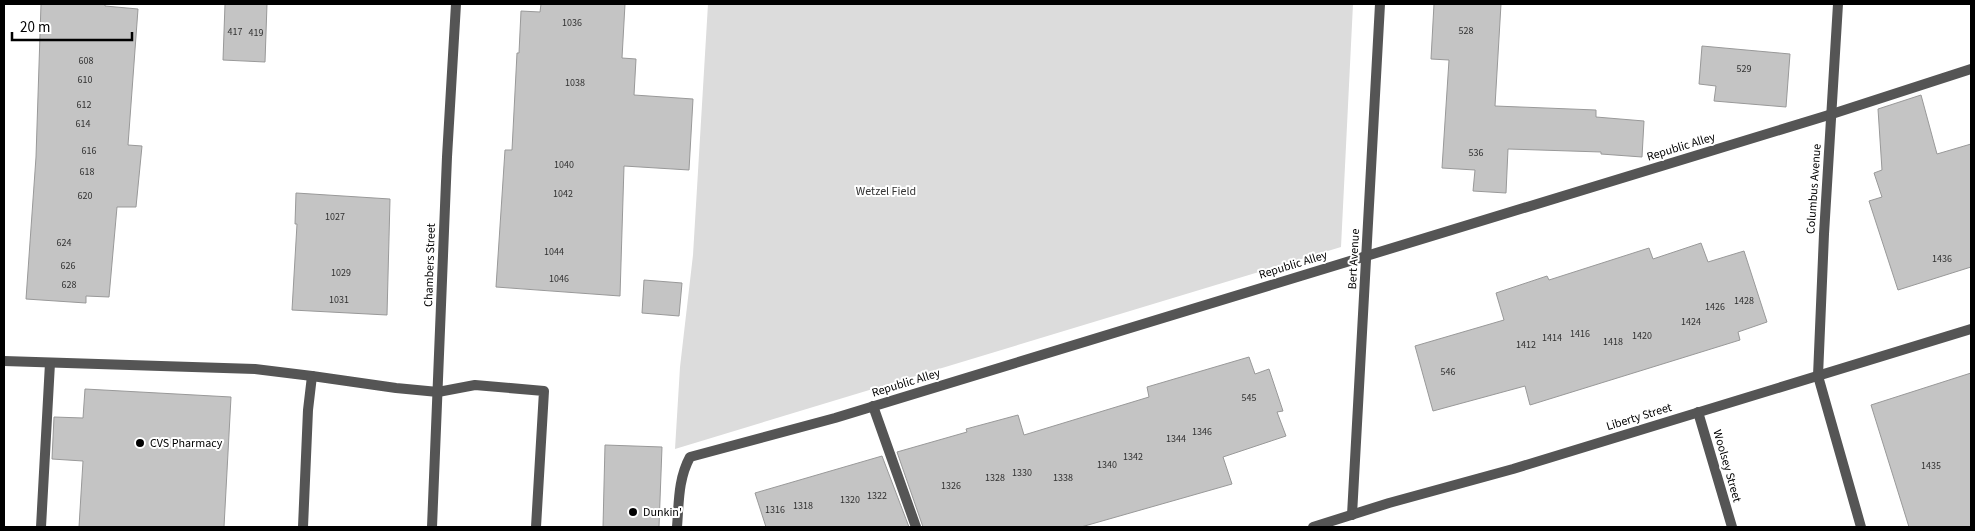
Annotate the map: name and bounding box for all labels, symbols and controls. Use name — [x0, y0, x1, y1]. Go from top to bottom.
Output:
scale bar — [12, 10, 132, 42]
house number: 1036 — [562, 16, 582, 30]
text: 20 m — [20, 17, 50, 38]
house number: 528 — [1459, 24, 1473, 38]
house number: 417 — [228, 25, 242, 39]
house number: 419 — [249, 26, 263, 40]
house number: 608 — [79, 54, 93, 68]
house number: 529 — [1737, 62, 1751, 76]
house number: 610 — [78, 73, 92, 87]
house number: 1038 — [565, 76, 585, 90]
house number: 612 — [77, 98, 91, 112]
house number: 614 — [76, 117, 90, 131]
street label: Republic Alley — [1645, 128, 1718, 165]
street label: Columbus Avenue — [1802, 143, 1826, 235]
house number: 616 — [82, 144, 96, 158]
house number: 536 — [1469, 146, 1483, 160]
house number: 1040 — [554, 158, 574, 172]
house number: 618 — [80, 165, 94, 179]
park label: Wetzel Field — [856, 183, 916, 200]
house number: 1042 — [553, 187, 573, 201]
house number: 620 — [78, 189, 92, 203]
house number: 1027 — [325, 210, 345, 224]
street label: Chambers Street — [420, 223, 440, 307]
street label: Bert Avenue — [1344, 228, 1364, 290]
house number: 624 — [57, 236, 71, 250]
house number: 1044 — [544, 245, 564, 259]
street label: Republic Alley — [1257, 246, 1330, 283]
house number: 1436 — [1932, 252, 1952, 266]
house number: 626 — [61, 259, 75, 273]
house number: 1029 — [331, 266, 351, 280]
house number: 1046 — [549, 272, 569, 286]
house number: 628 — [62, 278, 76, 292]
house number: 1031 — [329, 293, 349, 307]
house number: 1428 — [1734, 294, 1754, 308]
house number: 1426 — [1705, 300, 1725, 314]
house number: 1424 — [1681, 315, 1701, 329]
house number: 1416 — [1570, 327, 1590, 341]
house number: 1420 — [1632, 329, 1652, 343]
house number: 1414 — [1542, 331, 1562, 345]
house number: 1418 — [1603, 335, 1623, 349]
house number: 1412 — [1516, 338, 1536, 352]
street label: Republic Alley — [870, 364, 943, 401]
house number: 546 — [1441, 365, 1455, 379]
house number: 545 — [1242, 391, 1256, 405]
street label: Liberty Street — [1604, 399, 1674, 435]
house number: 1346 — [1192, 425, 1212, 439]
street label: Woolsey Street — [1709, 428, 1745, 504]
house number: 1344 — [1166, 432, 1186, 446]
place label: CVS Pharmacy — [150, 435, 223, 452]
marker: CVS Pharmacy — [134, 437, 146, 449]
house number: 1342 — [1123, 450, 1143, 464]
house number: 1340 — [1097, 458, 1117, 472]
house number: 1435 — [1921, 459, 1941, 473]
house number: 1330 — [1012, 466, 1032, 480]
house number: 1328 — [985, 471, 1005, 485]
house number: 1338 — [1053, 471, 1073, 485]
house number: 1326 — [941, 479, 961, 493]
house number: 1322 — [867, 489, 887, 503]
house number: 1320 — [840, 493, 860, 507]
house number: 1318 — [793, 499, 813, 513]
house number: 1316 — [765, 503, 785, 517]
place label: Dunkin' — [643, 504, 682, 521]
marker: Dunkin' — [627, 506, 639, 518]

